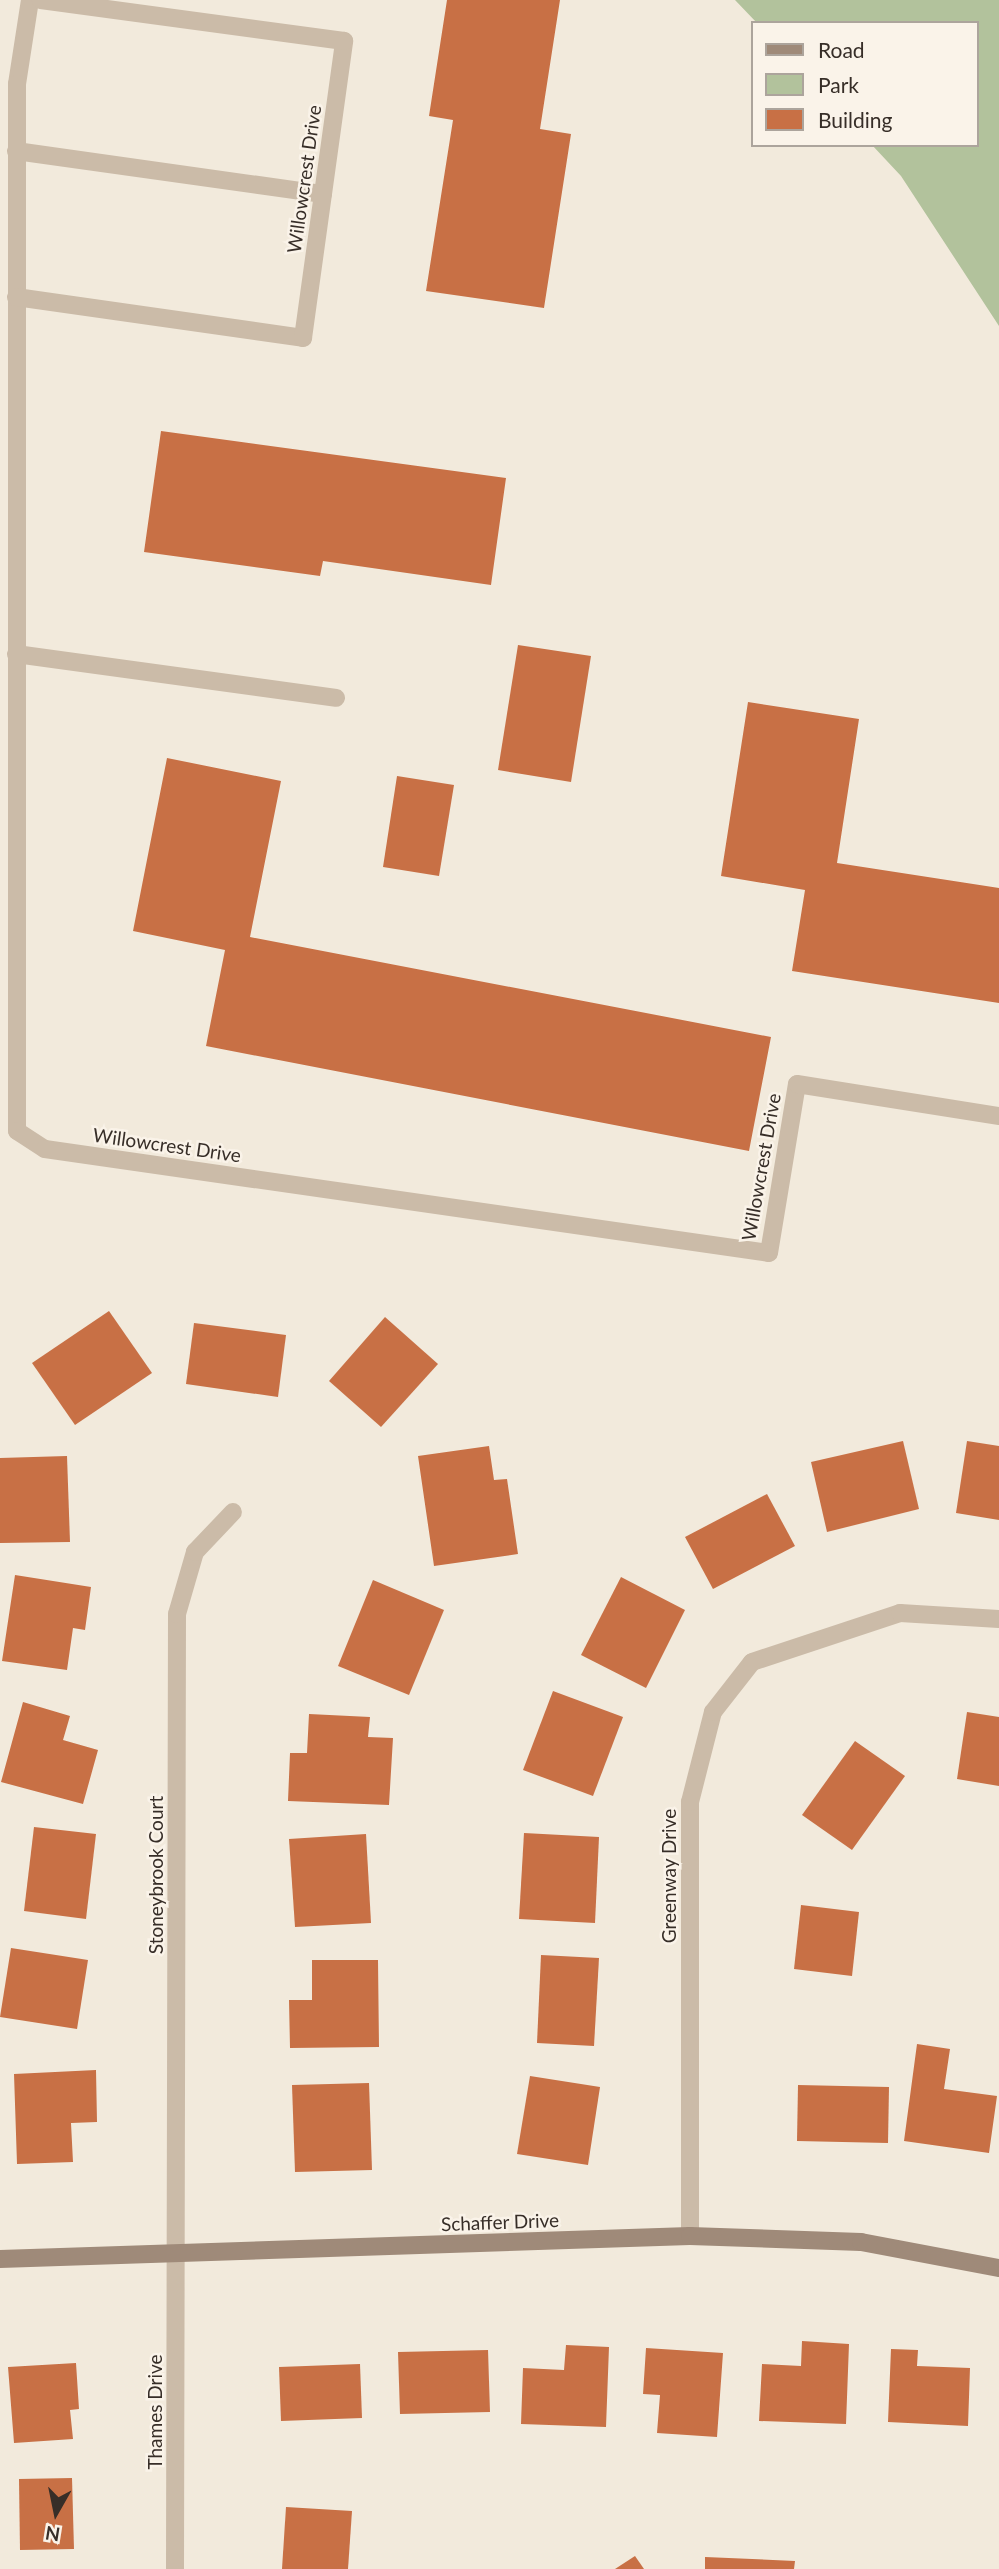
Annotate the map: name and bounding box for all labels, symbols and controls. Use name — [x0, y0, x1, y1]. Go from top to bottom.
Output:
legend — [750, 21, 978, 147]
text: Road — [818, 37, 865, 62]
text: Park — [818, 72, 859, 97]
street label: Willowcrest Drive — [282, 103, 326, 255]
text: Building — [818, 107, 893, 132]
street label: Willowcrest Drive — [737, 1091, 785, 1243]
street label: Willowcrest Drive — [91, 1123, 243, 1167]
street label: Stoneybrook Court — [145, 1796, 167, 1954]
street label: Greenway Drive — [658, 1809, 680, 1943]
street label: Schaffer Drive — [440, 2209, 560, 2235]
street label: Thames Drive — [144, 2354, 166, 2470]
north arrow — [21, 2478, 91, 2548]
text: N — [44, 2522, 62, 2547]

